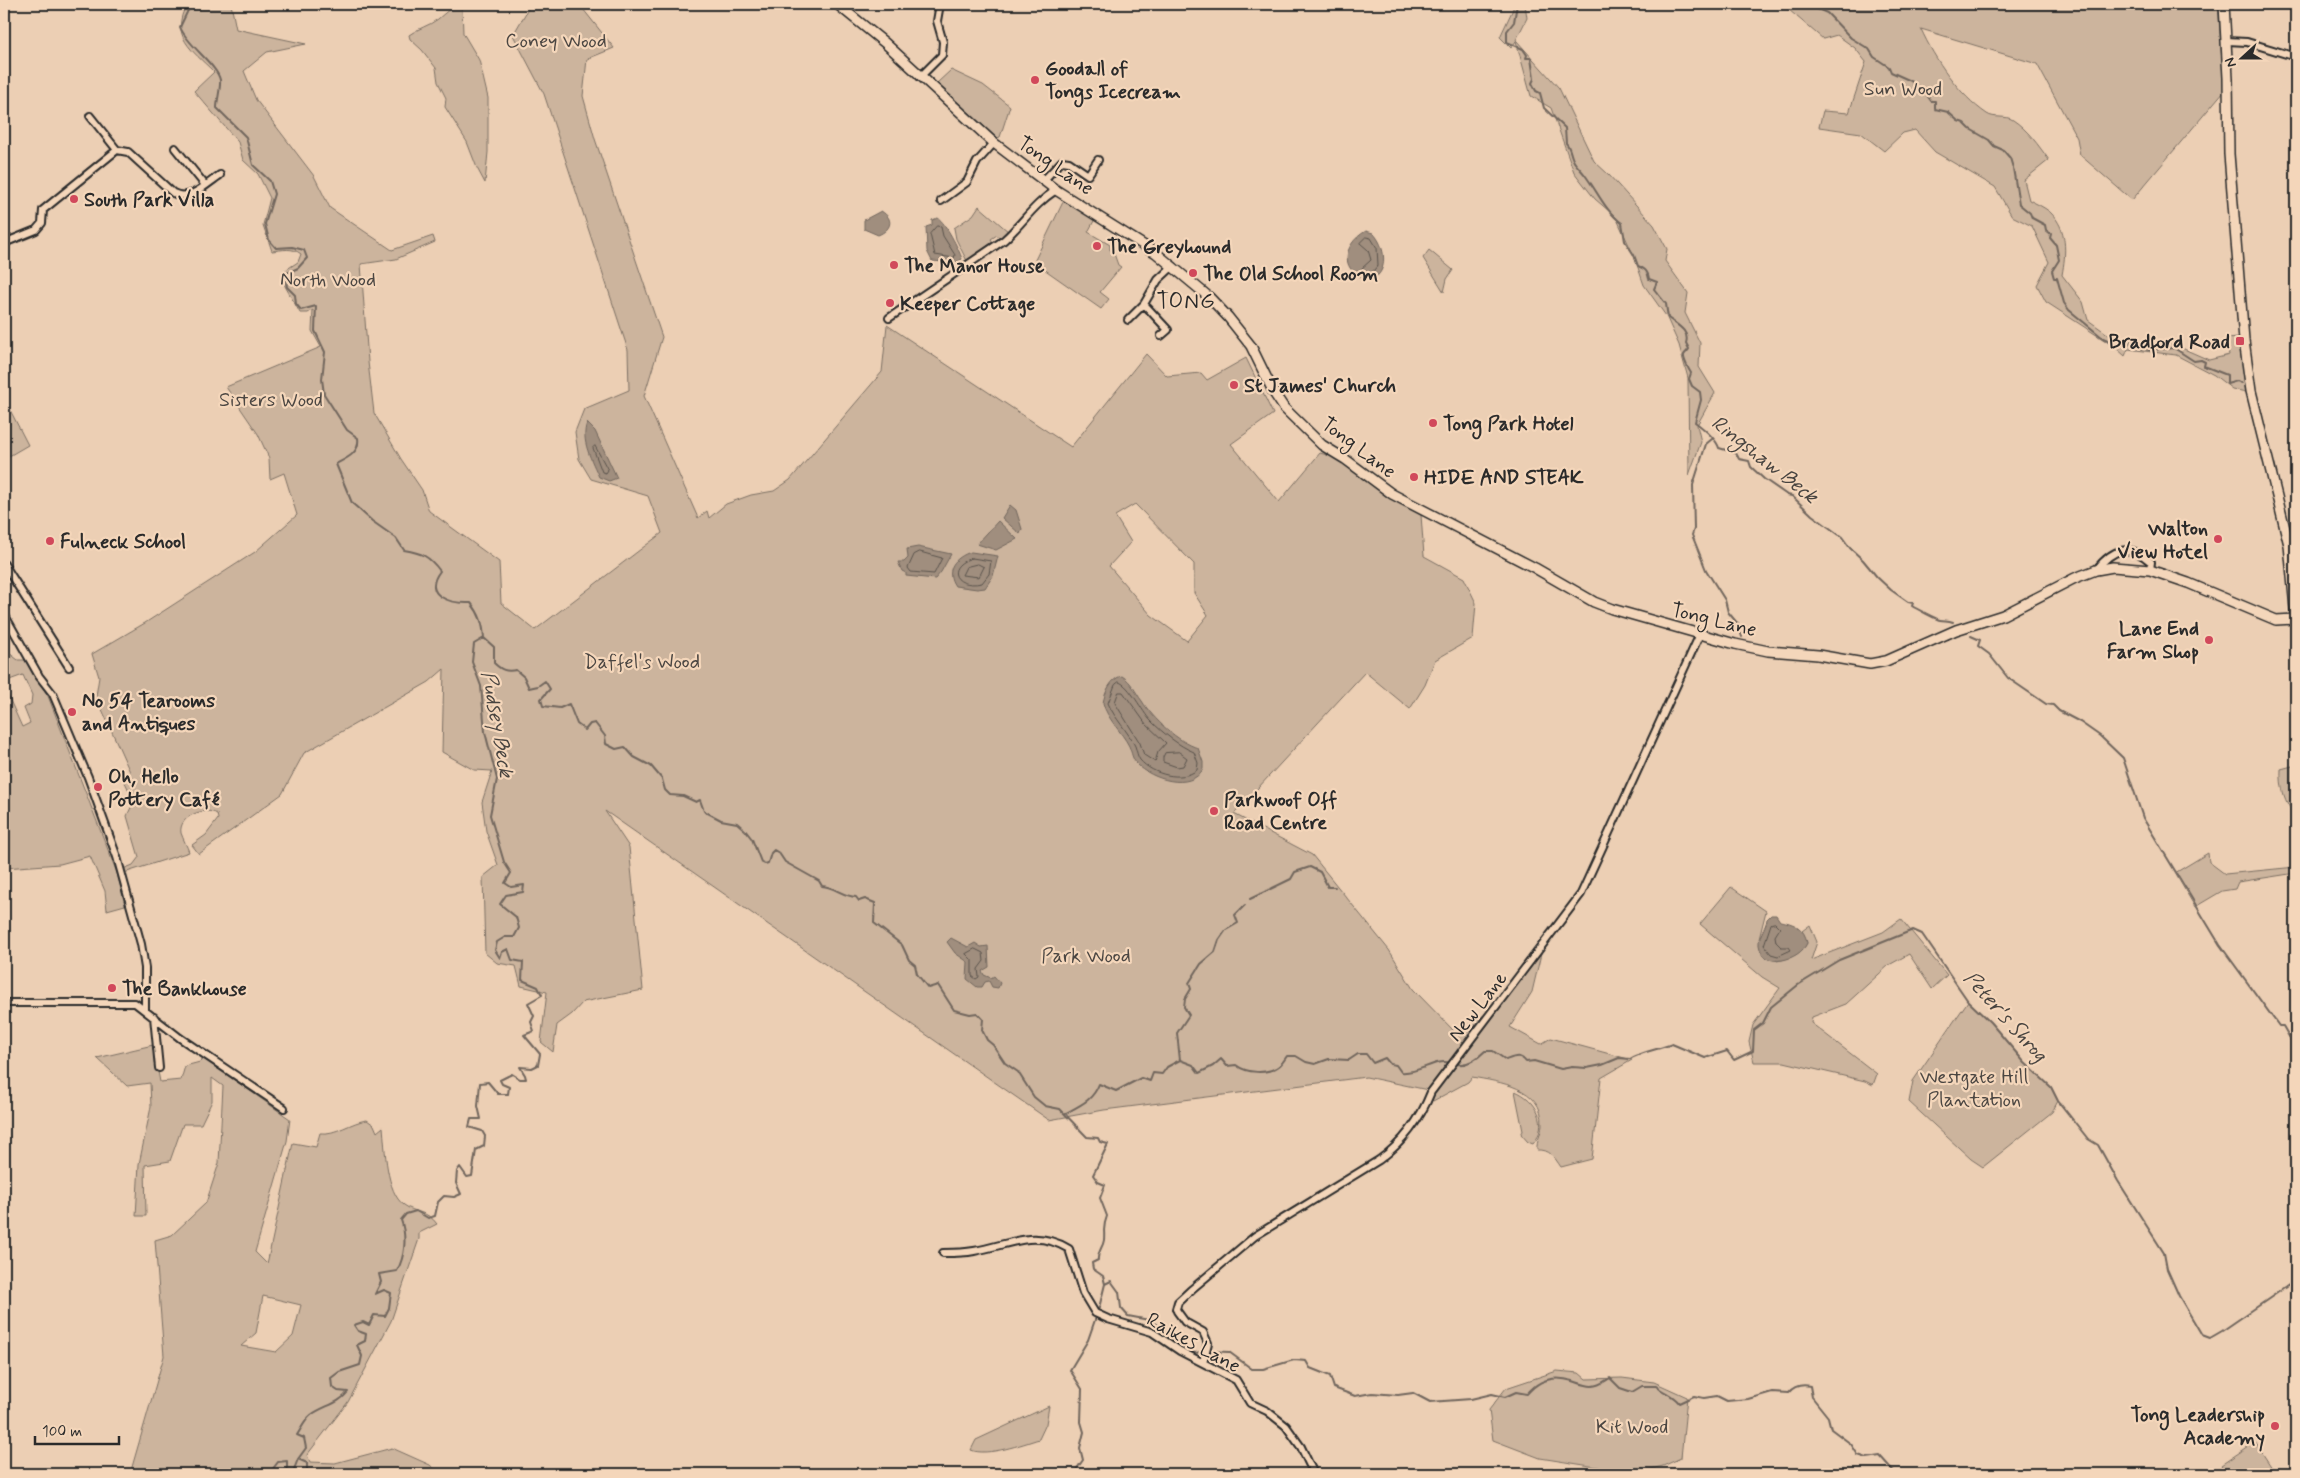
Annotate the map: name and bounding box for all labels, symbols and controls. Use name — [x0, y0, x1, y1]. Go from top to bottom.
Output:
park label: Coney Wood — [505, 28, 607, 55]
north arrow — [2218, 32, 2268, 82]
text: N — [2221, 55, 2241, 70]
place label: Goodall of Tongs Icecream — [1045, 56, 1181, 108]
marker: Goodall of Tongs Icecream — [1029, 74, 1041, 86]
park label: Sun Wood — [1864, 76, 1942, 103]
street label: Tong Lane — [1011, 130, 1099, 203]
place label: South Park Villa — [84, 187, 214, 214]
marker: South Park Villa — [68, 193, 80, 205]
place label: The Greyhound — [1107, 234, 1231, 261]
marker: The Greyhound — [1091, 240, 1103, 252]
place label: The Manor House — [904, 253, 1045, 280]
marker: The Manor House — [888, 259, 900, 271]
place label: The Old School Room — [1203, 261, 1379, 288]
park label: North Wood — [280, 267, 376, 294]
marker: The Old School Room — [1187, 267, 1199, 279]
district label: TONG — [1157, 288, 1215, 316]
place label: Keeper Cottage — [900, 291, 1035, 318]
marker: Keeper Cottage — [884, 297, 896, 309]
place label: Bradford Road — [2109, 329, 2230, 358]
marker: Bradford Road — [2234, 335, 2246, 347]
place label: St James' Church — [1244, 373, 1396, 400]
marker: St James' Church — [1228, 379, 1240, 391]
park label: Sisters Wood — [219, 387, 323, 414]
water label: Ringshaw Beck — [1704, 409, 1825, 513]
street label: Tong Lane — [1314, 411, 1401, 486]
place label: Tong Park Hotel — [1443, 411, 1573, 440]
marker: Tong Park Hotel — [1427, 417, 1439, 429]
place label: HIDE AND STEAK — [1424, 465, 1584, 492]
marker: HIDE AND STEAK — [1408, 471, 1420, 483]
place label: Walton View Hotel — [2118, 516, 2208, 566]
place label: Fulneck School — [60, 529, 186, 556]
marker: Walton View Hotel — [2212, 533, 2224, 545]
marker: Fulneck School — [44, 535, 56, 547]
street label: Tong Lane — [1668, 597, 1759, 645]
place label: Lane End Farm Shop — [2107, 616, 2199, 666]
marker: Lane End Farm Shop — [2203, 634, 2215, 646]
park label: Daffel's Wood — [584, 649, 700, 676]
water label: Pudsey Beck — [474, 669, 520, 781]
place label: No 54 Tearooms and Antiques — [82, 688, 215, 738]
marker: No 54 Tearooms and Antiques — [66, 706, 78, 718]
place label: Oh, Hello Pottery Café — [108, 764, 220, 814]
marker: Oh, Hello Pottery Café — [92, 781, 104, 793]
place label: Parkwoof Off Road Centre — [1224, 787, 1337, 837]
marker: Parkwoof Off Road Centre — [1208, 805, 1220, 817]
park label: Park Wood — [1041, 943, 1131, 970]
water label: Peter's Shrog — [1957, 965, 2054, 1069]
street label: New Lane — [1442, 966, 1514, 1048]
place label: The Bankhouse — [122, 976, 247, 1003]
marker: The Bankhouse — [106, 982, 118, 994]
park label: Westgate Hill Plantation — [1920, 1064, 2028, 1114]
street label: Raikes Lane — [1141, 1306, 1245, 1380]
place label: Tong Leadership Academy — [2130, 1402, 2265, 1452]
scale bar — [35, 1413, 119, 1445]
park label: Kit Wood — [1596, 1414, 1668, 1441]
marker: Tong Leadership Academy — [2269, 1420, 2281, 1432]
text: 100 m — [42, 1422, 82, 1442]

